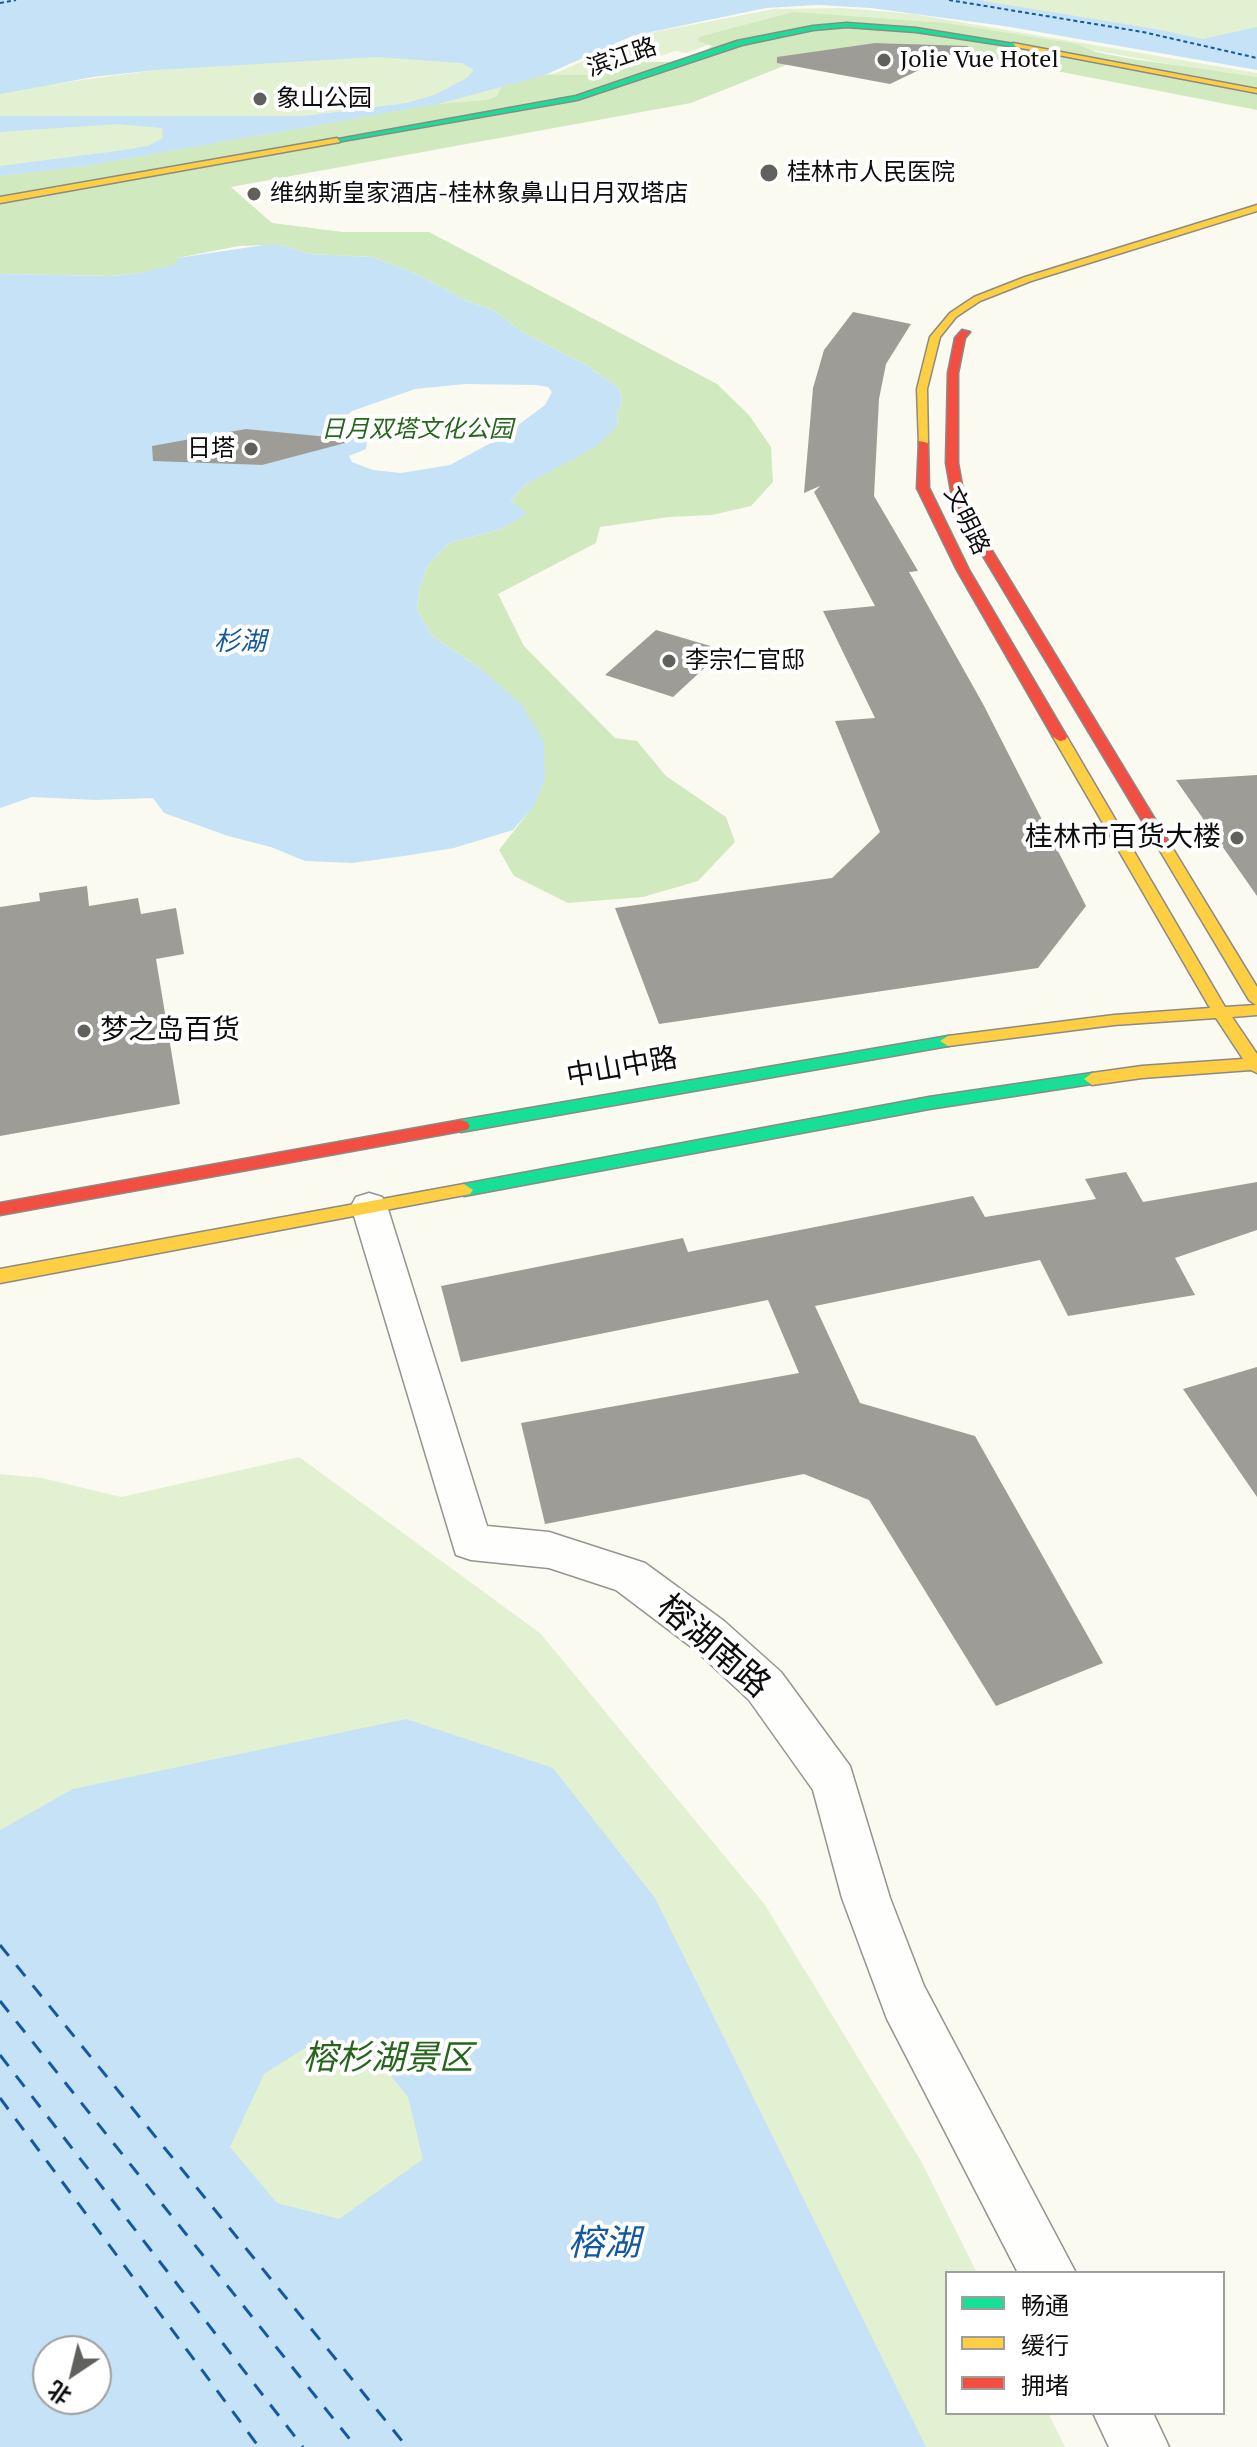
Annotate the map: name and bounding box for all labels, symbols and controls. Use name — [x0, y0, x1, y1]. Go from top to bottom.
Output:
street label: 滨江路 — [583, 33, 661, 83]
place label: Jolie Vue Hotel — [900, 46, 1059, 74]
marker: Jolie Vue Hotel — [875, 51, 893, 69]
place label: 象山公园 — [276, 85, 372, 113]
marker: 象山公园 — [251, 90, 269, 108]
place label: 桂林市人民医院 — [787, 159, 955, 187]
marker: 桂林市人民医院 — [758, 162, 780, 184]
place label: 维纳斯皇家酒店-桂林象鼻山日月双塔店 — [270, 180, 688, 208]
marker: 维纳斯皇家酒店-桂林象鼻山日月双塔店 — [245, 185, 263, 203]
park label: 日月双塔文化公园 — [321, 416, 513, 444]
place label: 日塔 — [187, 435, 235, 463]
marker: 日塔 — [242, 440, 260, 458]
street label: 文明路 — [937, 482, 995, 560]
water label: 杉湖 — [214, 627, 266, 659]
place label: 李宗仁官邸 — [685, 647, 805, 675]
marker: 李宗仁官邸 — [660, 652, 678, 670]
place label: 桂林市百货大楼 — [1025, 821, 1221, 855]
marker: 桂林市百货大楼 — [1228, 829, 1246, 847]
place label: 梦之岛百货 — [100, 1014, 240, 1048]
marker: 梦之岛百货 — [75, 1022, 93, 1040]
street label: 中山中路 — [564, 1042, 680, 1094]
street label: 榕湖南路 — [648, 1587, 778, 1707]
park label: 榕杉湖景区 — [303, 2039, 473, 2079]
water label: 榕湖 — [568, 2223, 640, 2267]
legend — [945, 2271, 1225, 2415]
text: 畅通 — [1021, 2289, 1069, 2321]
text: 缓行 — [1021, 2329, 1069, 2361]
north arrow — [32, 2335, 112, 2415]
text: 拥堵 — [1021, 2369, 1069, 2401]
text: 北 — [42, 2375, 76, 2412]

